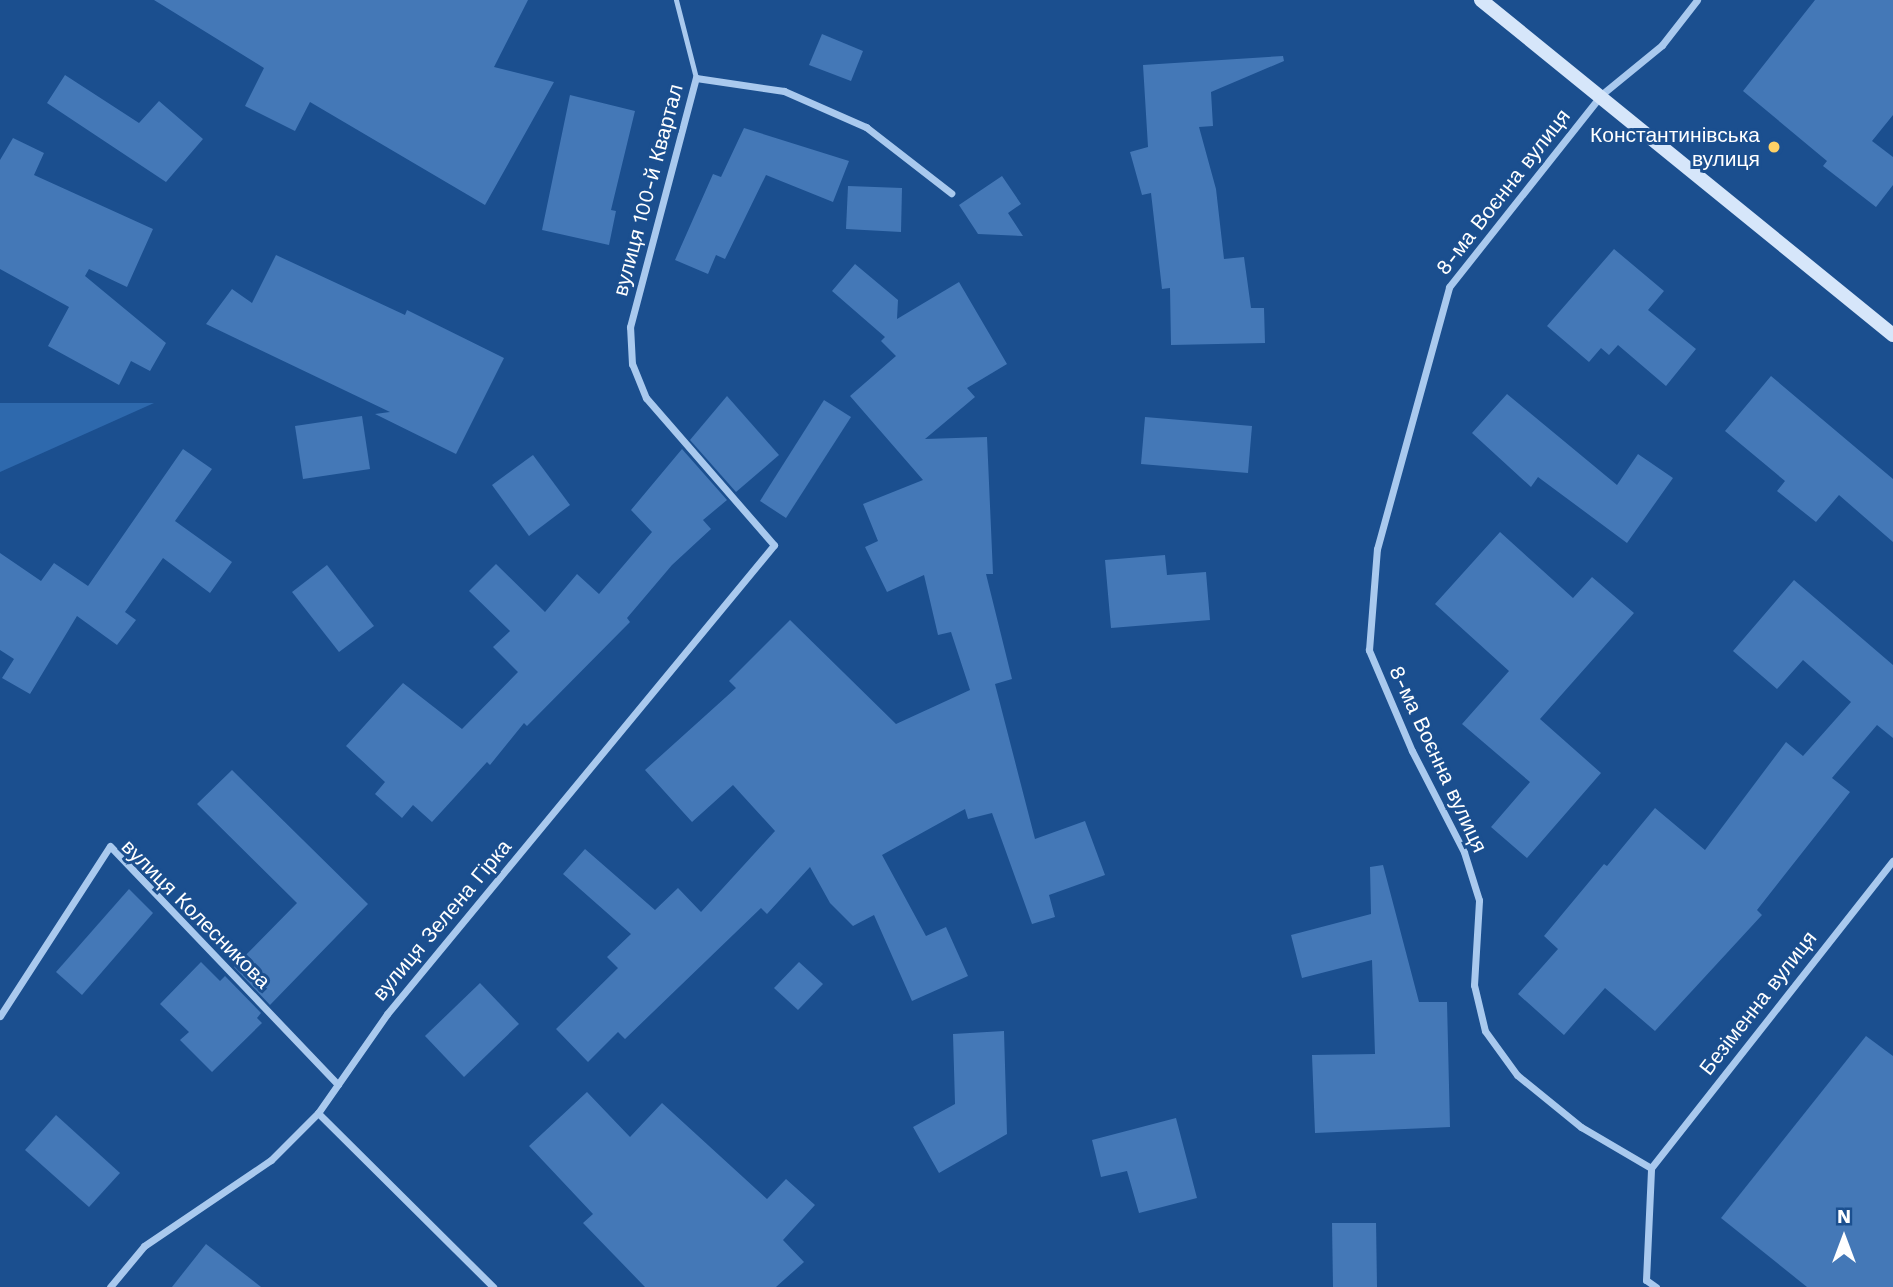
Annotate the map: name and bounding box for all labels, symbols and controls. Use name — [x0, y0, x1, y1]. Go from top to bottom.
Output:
street label: вулиця 100-й Квартал — [608, 81, 688, 299]
street label: 8-ма Воєнна вулиця — [1430, 104, 1576, 280]
place label: Константинівська вулиця — [1590, 122, 1760, 172]
marker: Константинівська вулиця — [1766, 139, 1782, 155]
street label: 8-ма Воєнна вулиця — [1384, 661, 1492, 857]
street label: вулиця Колесникова — [116, 834, 276, 994]
street label: вулиця Зелена Гірка — [367, 834, 517, 1006]
street label: Безіменна вулиця — [1694, 926, 1822, 1080]
north arrow — [1809, 1203, 1879, 1273]
text: N — [1837, 1205, 1851, 1228]

